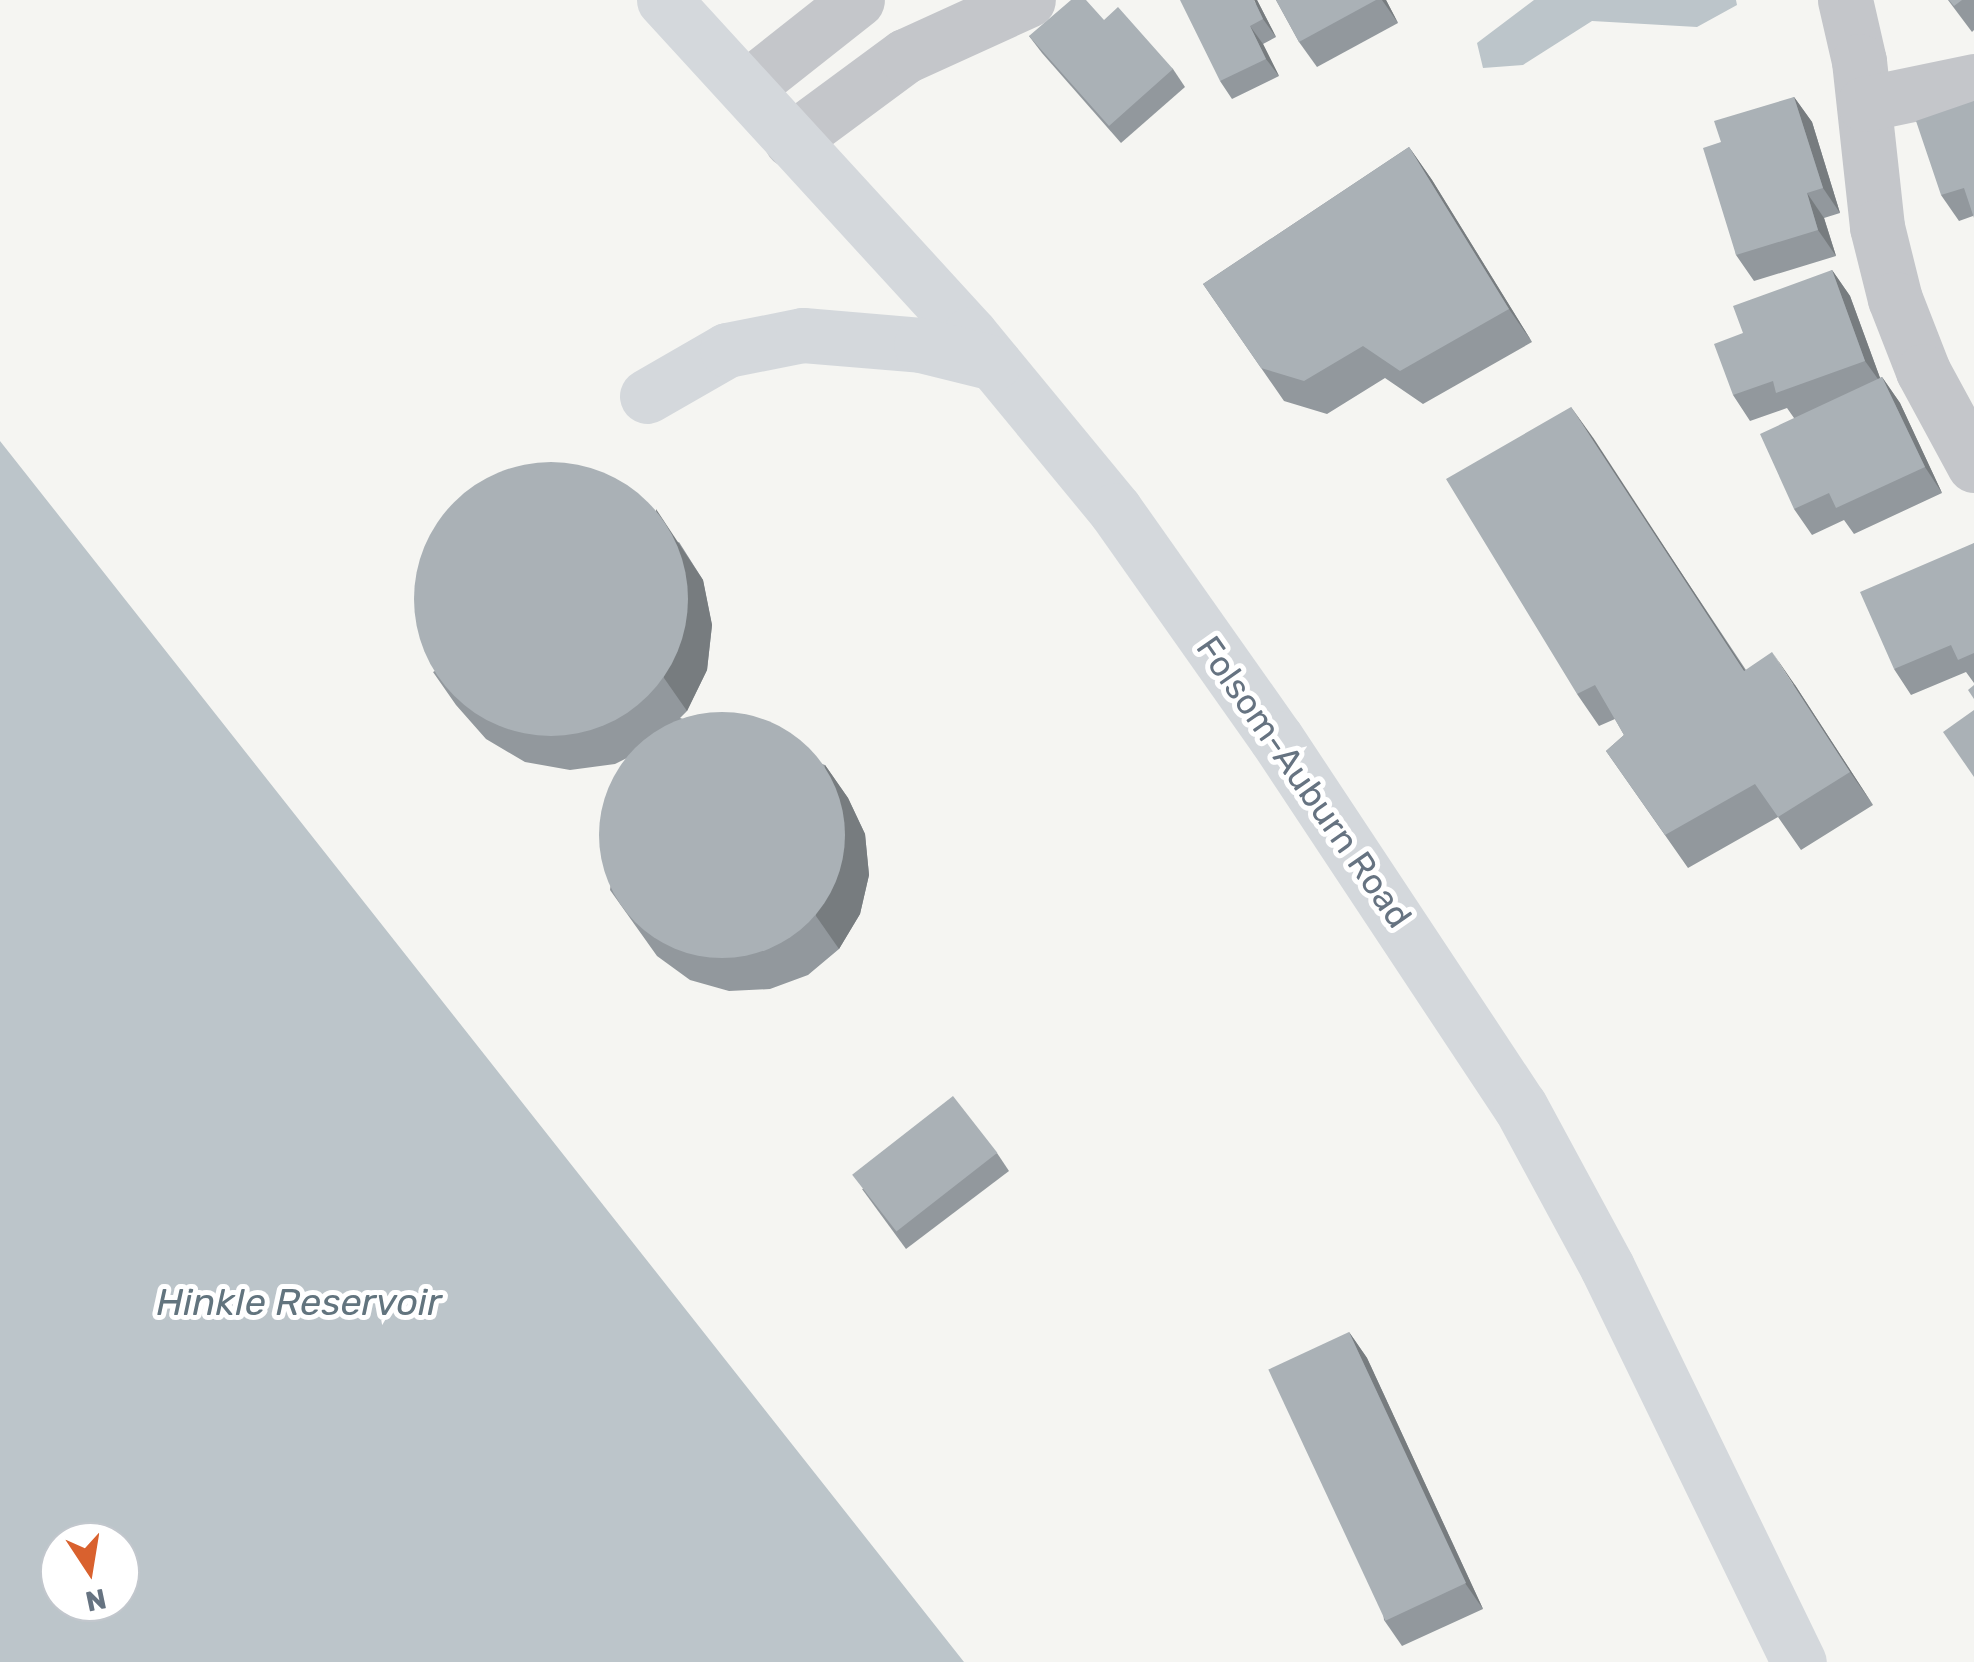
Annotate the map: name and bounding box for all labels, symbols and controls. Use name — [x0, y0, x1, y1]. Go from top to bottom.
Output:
street label: Folsom-Auburn Road — [1188, 628, 1420, 936]
water label: Hinkle Reservoir — [156, 1280, 442, 1326]
north arrow — [40, 1522, 140, 1622]
text: N — [83, 1582, 109, 1618]

